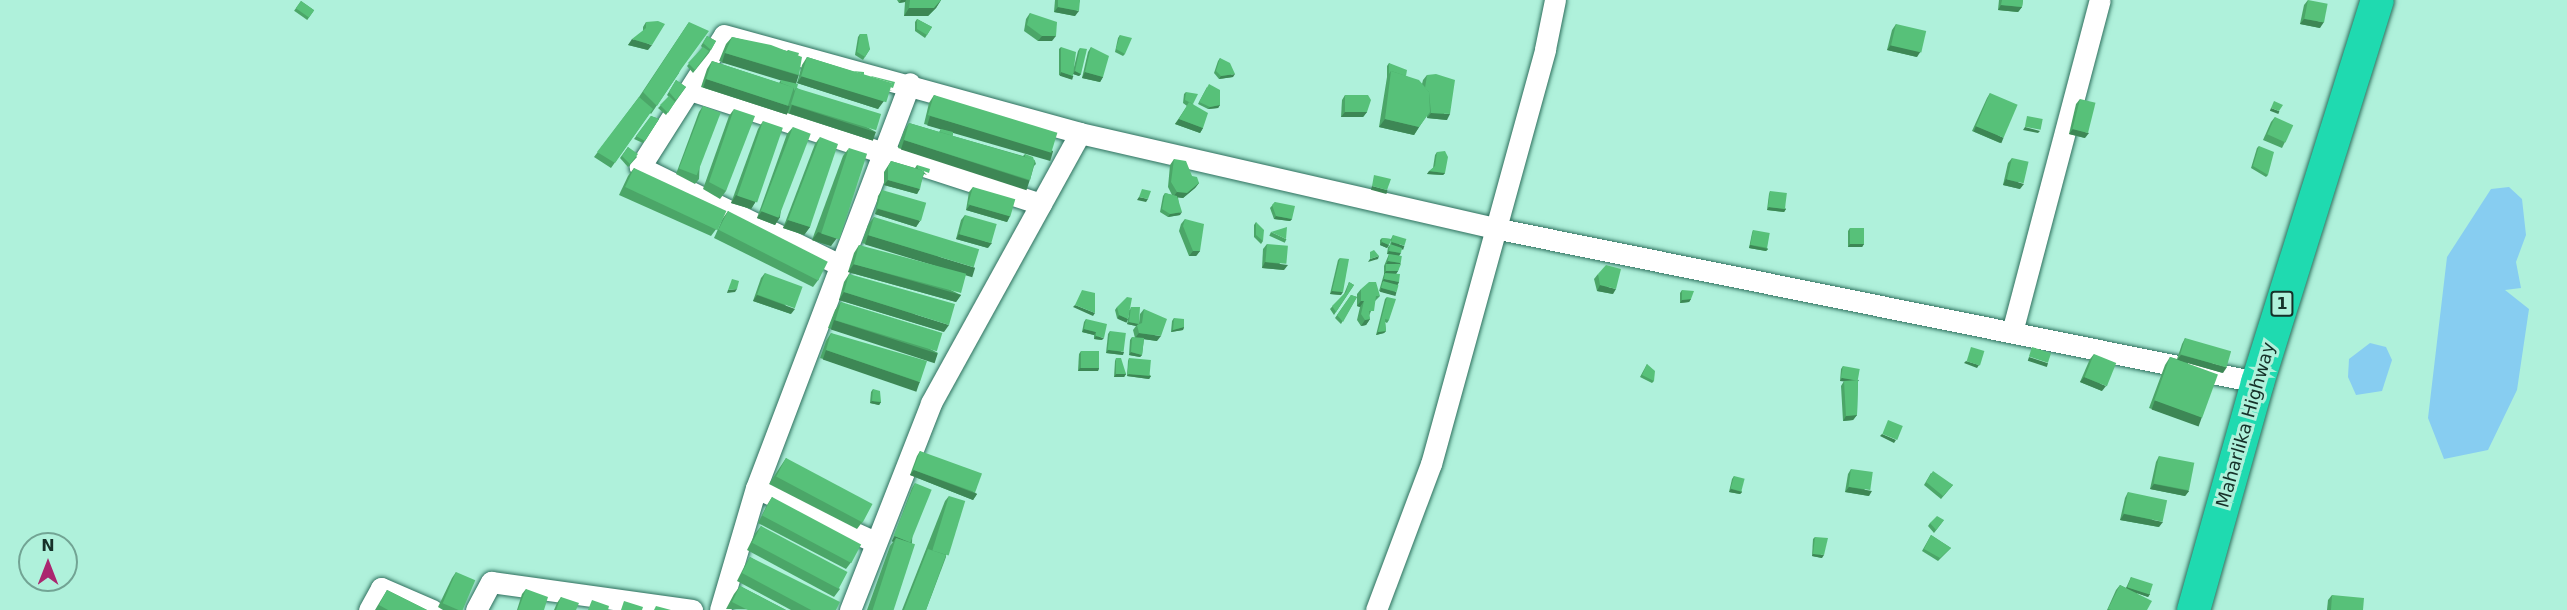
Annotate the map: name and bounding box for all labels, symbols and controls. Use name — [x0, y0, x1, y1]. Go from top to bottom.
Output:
road number: 1 — [2270, 291, 2294, 317]
street label: Maharlika Highway — [2212, 340, 2280, 510]
north arrow — [18, 532, 78, 592]
text: N — [41, 536, 55, 555]

